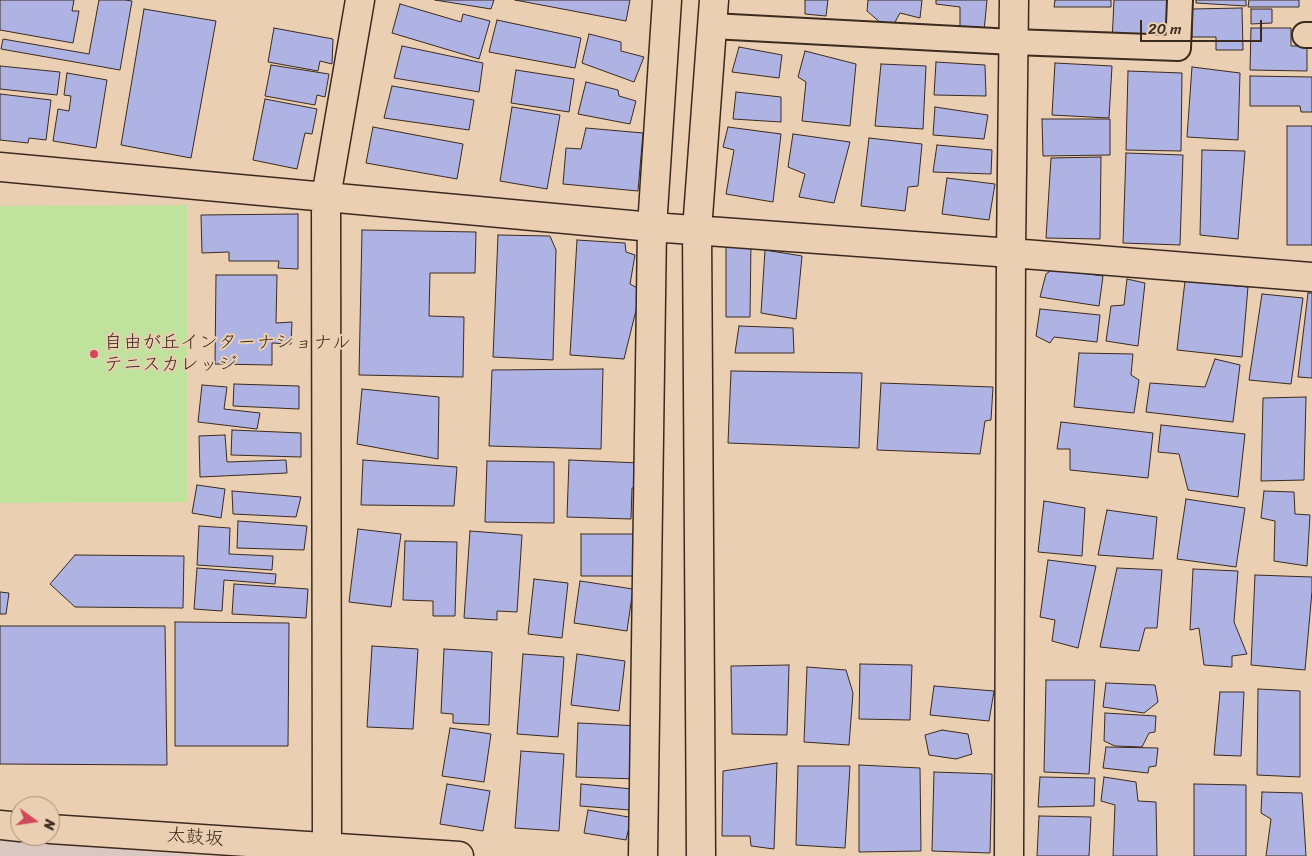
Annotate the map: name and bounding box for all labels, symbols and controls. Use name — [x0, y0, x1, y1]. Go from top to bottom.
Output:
scale bar — [1142, 10, 1264, 42]
text: 20 m — [1148, 16, 1182, 42]
place label: 自由が丘インターナショナル テニスカレッジ — [104, 332, 351, 376]
marker: 自由が丘インターナショナル テニスカレッジ — [88, 348, 100, 360]
north arrow — [10, 796, 60, 846]
text: N — [36, 817, 62, 832]
street label: 太鼓坂 — [166, 825, 224, 851]

